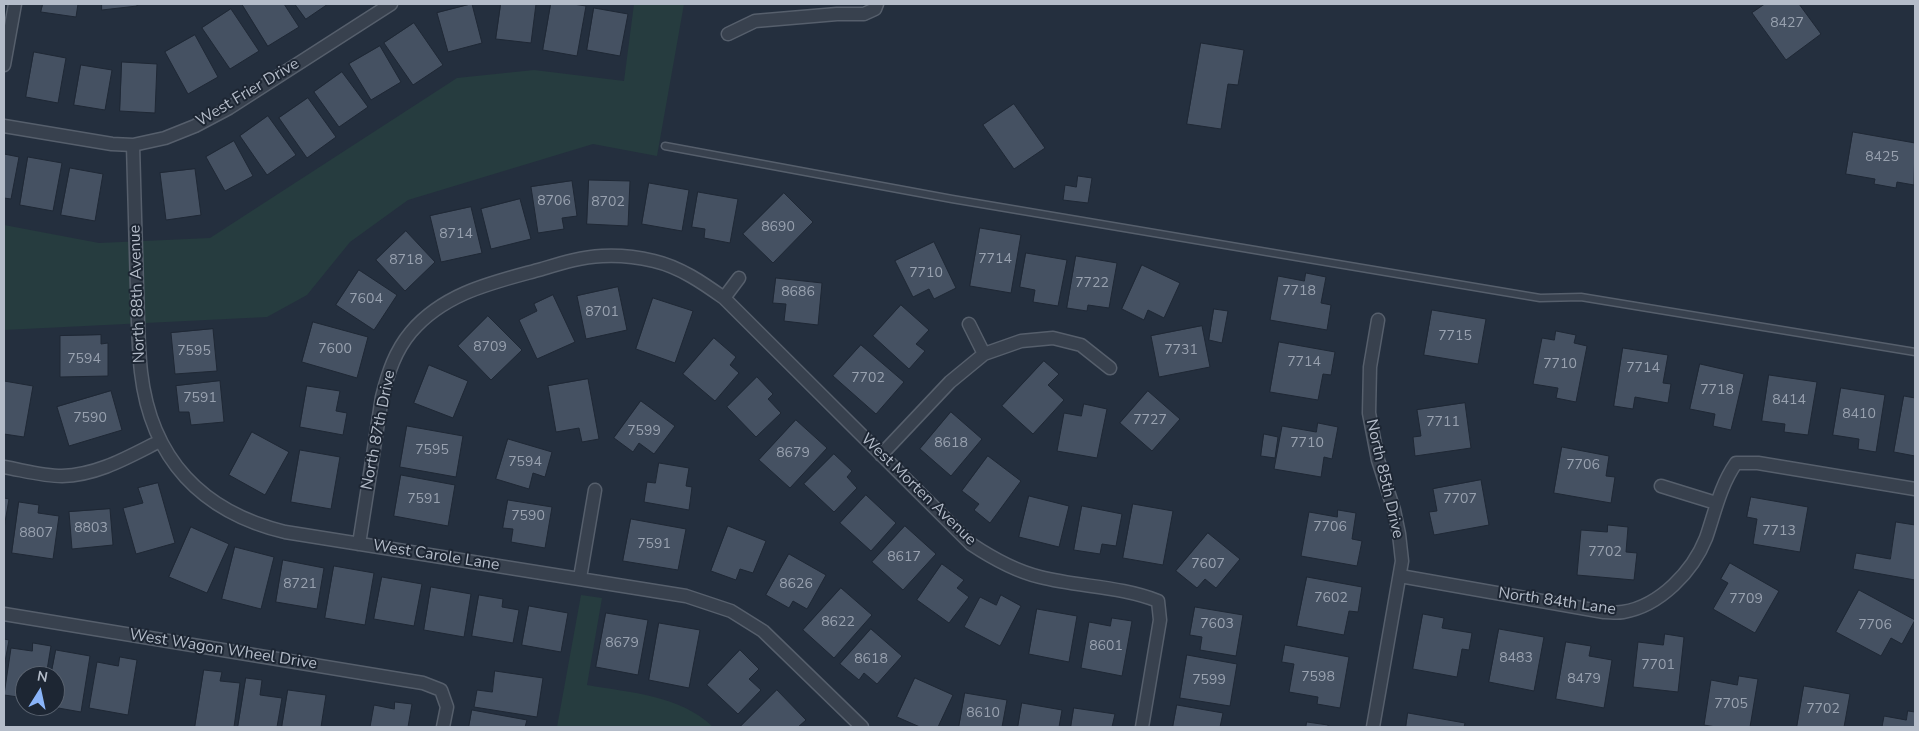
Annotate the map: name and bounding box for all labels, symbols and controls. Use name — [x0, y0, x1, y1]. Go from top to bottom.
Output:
house number: 8427 — [1770, 16, 1804, 32]
street label: West Frier Drive — [193, 55, 303, 131]
house number: 8425 — [1865, 150, 1899, 166]
house number: 8706 — [537, 194, 571, 210]
house number: 8702 — [591, 195, 625, 211]
house number: 8690 — [761, 220, 795, 236]
street label: North 88th Avenue — [126, 225, 150, 363]
house number: 8714 — [439, 227, 473, 243]
house number: 7714 — [978, 252, 1012, 268]
house number: 8718 — [389, 253, 423, 269]
house number: 7710 — [909, 266, 943, 282]
house number: 7722 — [1075, 276, 1109, 292]
house number: 7718 — [1282, 284, 1316, 300]
house number: 8686 — [781, 285, 815, 301]
house number: 7604 — [349, 292, 383, 308]
house number: 8701 — [585, 305, 619, 321]
house number: 7715 — [1438, 329, 1472, 345]
house number: 8709 — [473, 340, 507, 356]
house number: 7600 — [318, 342, 352, 358]
house number: 7731 — [1164, 343, 1198, 359]
house number: 7595 — [177, 344, 211, 360]
house number: 7594 — [67, 352, 101, 368]
house number: 7714 — [1287, 355, 1321, 371]
house number: 7710 — [1543, 357, 1577, 373]
house number: 7714 — [1626, 361, 1660, 377]
street label: North 87th Drive — [358, 368, 400, 492]
house number: 7702 — [851, 371, 885, 387]
house number: 7718 — [1700, 383, 1734, 399]
house number: 7591 — [183, 391, 217, 407]
house number: 8414 — [1772, 393, 1806, 409]
house number: 8410 — [1842, 407, 1876, 423]
house number: 7590 — [73, 411, 107, 427]
house number: 7727 — [1133, 413, 1167, 429]
house number: 7711 — [1426, 415, 1460, 431]
street label: North 85th Drive — [1361, 418, 1407, 540]
house number: 7599 — [627, 424, 661, 440]
street label: West Morten Avenue — [856, 430, 980, 550]
house number: 8618 — [934, 436, 968, 452]
house number: 7710 — [1290, 436, 1324, 452]
house number: 7595 — [415, 443, 449, 459]
house number: 8679 — [776, 446, 810, 462]
house number: 7594 — [508, 455, 542, 471]
house number: 7706 — [1566, 458, 1600, 474]
house number: 7591 — [407, 492, 441, 508]
house number: 7707 — [1443, 492, 1477, 508]
house number: 7590 — [511, 509, 545, 525]
house number: 7706 — [1313, 520, 1347, 536]
house number: 8803 — [74, 521, 108, 537]
house number: 7713 — [1762, 524, 1796, 540]
house number: 8807 — [19, 526, 53, 542]
street label: West Carole Lane — [371, 537, 501, 575]
house number: 7591 — [637, 537, 671, 553]
house number: 7702 — [1588, 545, 1622, 561]
house number: 8617 — [887, 550, 921, 566]
house number: 7607 — [1191, 557, 1225, 573]
house number: 8721 — [283, 577, 317, 593]
house number: 8626 — [779, 577, 813, 593]
street label: North 84th Lane — [1497, 584, 1617, 620]
house number: 7602 — [1314, 591, 1348, 607]
house number: 7709 — [1729, 592, 1763, 608]
house number: 8622 — [821, 615, 855, 631]
house number: 7603 — [1200, 617, 1234, 633]
house number: 7706 — [1858, 618, 1892, 634]
street label: West Wagon Wheel Drive — [128, 626, 318, 674]
house number: 8679 — [605, 636, 639, 652]
house number: 8601 — [1089, 639, 1123, 655]
house number: 8483 — [1499, 651, 1533, 667]
house number: 8618 — [854, 652, 888, 668]
house number: 7701 — [1641, 658, 1675, 674]
north arrow — [15, 666, 65, 716]
text: N — [36, 666, 49, 687]
house number: 7598 — [1301, 670, 1335, 686]
house number: 8479 — [1567, 672, 1601, 688]
house number: 7599 — [1192, 673, 1226, 689]
house number: 7705 — [1714, 697, 1748, 713]
house number: 7702 — [1806, 702, 1840, 718]
house number: 8610 — [966, 706, 1000, 722]

